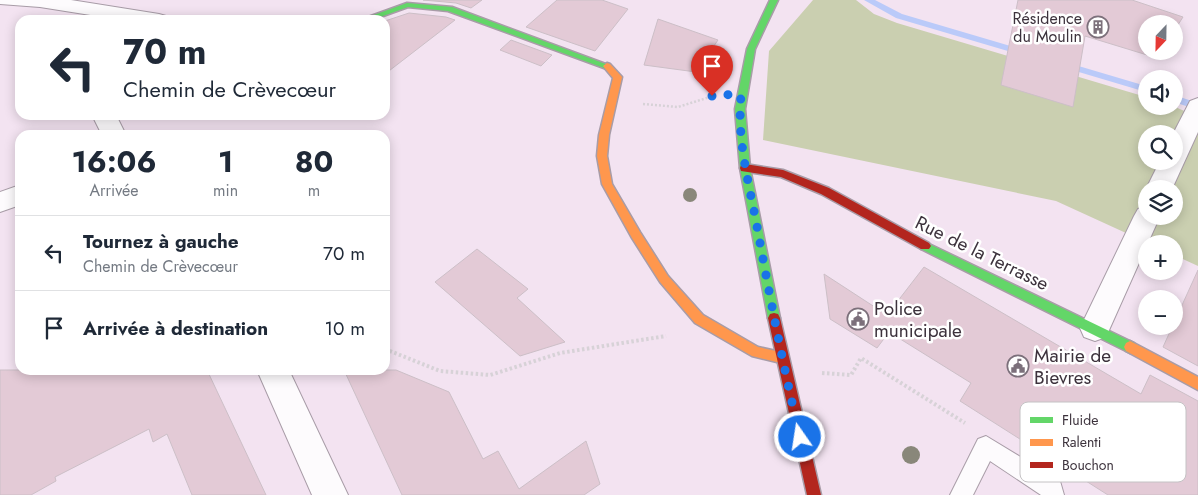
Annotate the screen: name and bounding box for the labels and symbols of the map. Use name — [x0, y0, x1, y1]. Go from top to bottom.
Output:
place label: Résidence du Moulin — [1013, 7, 1082, 48]
building icon: Résidence du Moulin — [1086, 15, 1110, 39]
north arrow — [1138, 15, 1182, 60]
pin — [691, 45, 733, 96]
street label: Rue de la Terrasse — [911, 209, 1054, 297]
place label: Police municipale — [874, 295, 962, 344]
public building icon: Police municipale — [846, 307, 870, 331]
place label: Mairie de Bievres — [1034, 342, 1111, 391]
public building icon: Mairie de Bievres — [1006, 354, 1030, 378]
legend — [1020, 402, 1186, 482]
position arrow — [773, 410, 825, 462]
text: Fluide — [1062, 410, 1098, 430]
text: Ralenti — [1062, 432, 1101, 452]
text: Bouchon — [1062, 455, 1114, 475]

